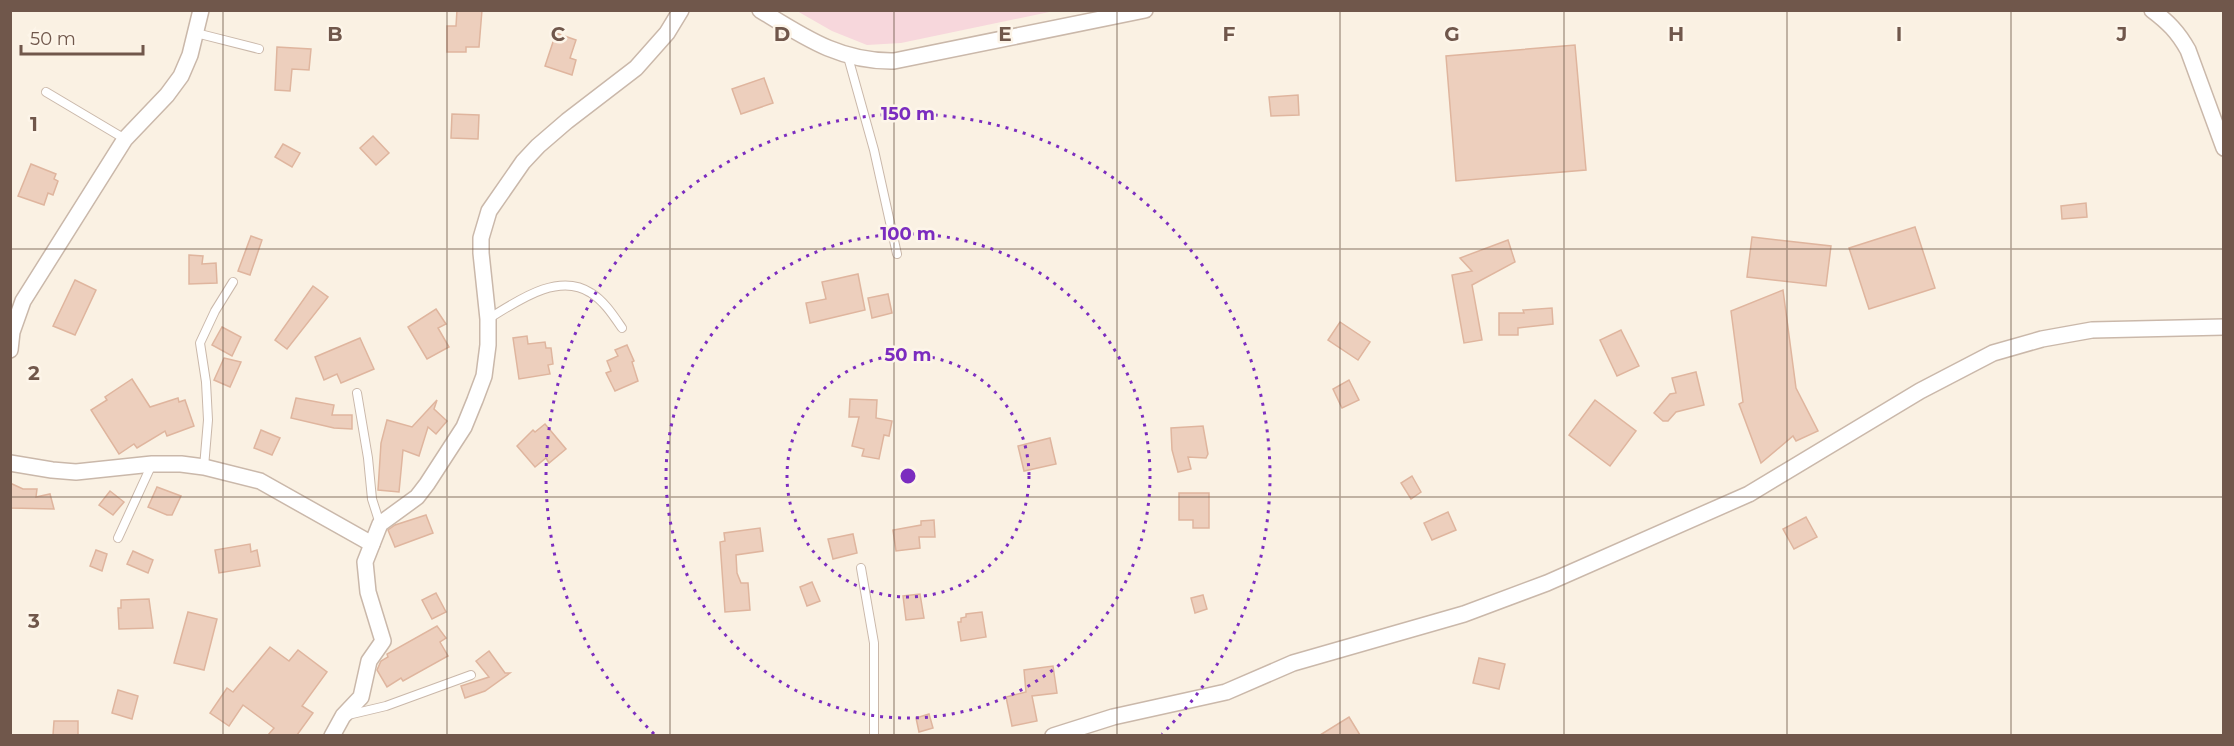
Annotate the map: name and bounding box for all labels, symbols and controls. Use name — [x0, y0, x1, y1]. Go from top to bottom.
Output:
scale bar — [21, 18, 142, 56]
text: B — [327, 22, 343, 46]
text: C — [551, 22, 566, 46]
text: D — [774, 22, 790, 46]
text: E — [998, 22, 1012, 46]
text: F — [1223, 22, 1236, 46]
text: G — [1444, 22, 1460, 46]
text: H — [1668, 22, 1684, 46]
text: I — [1896, 22, 1902, 46]
text: J — [2116, 22, 2127, 46]
text: 50 m — [30, 28, 76, 50]
text: 150 m — [881, 103, 935, 125]
text: 1 — [30, 112, 38, 136]
text: 100 m — [880, 223, 936, 245]
text: 50 m — [885, 344, 931, 366]
text: 2 — [28, 361, 40, 385]
centre of rings — [898, 466, 918, 486]
text: 3 — [27, 609, 40, 633]

